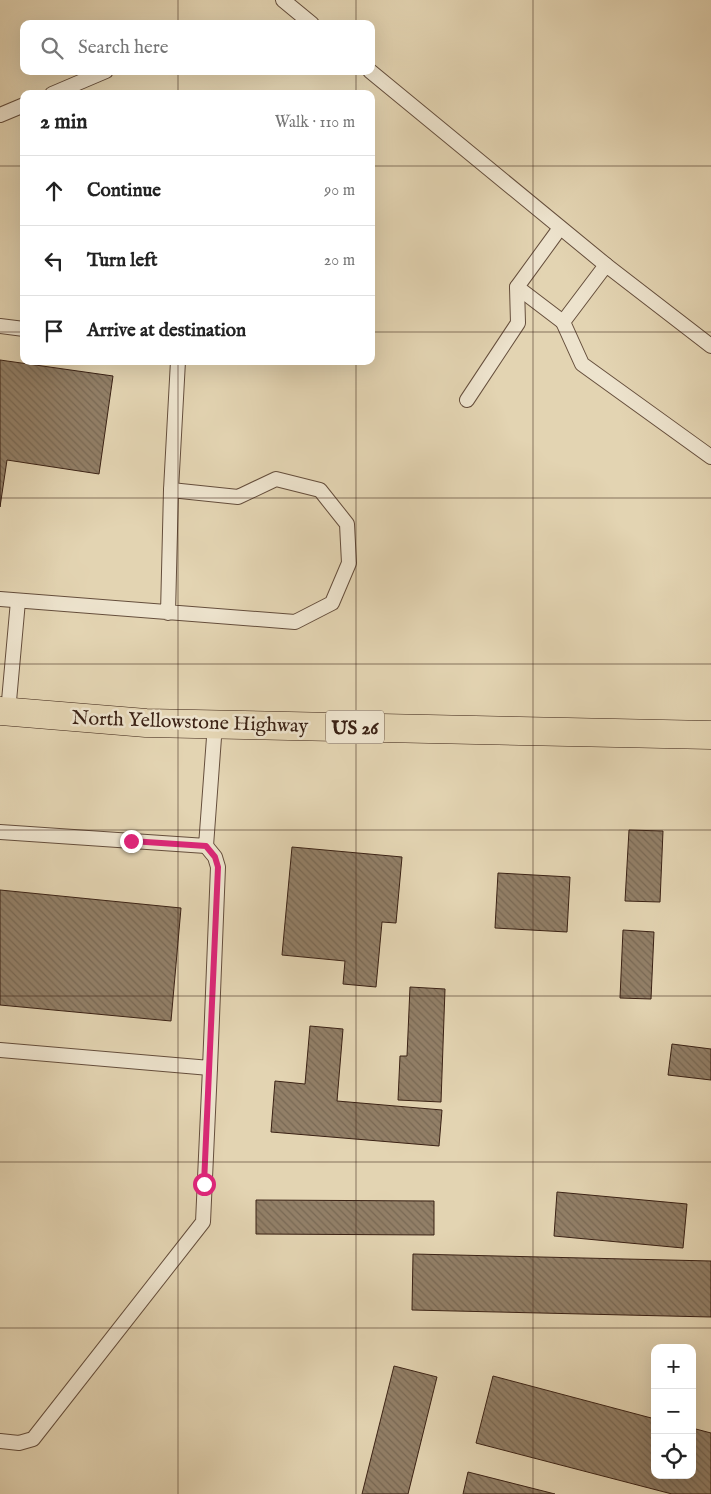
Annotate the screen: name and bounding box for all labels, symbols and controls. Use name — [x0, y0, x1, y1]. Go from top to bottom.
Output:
search box — [20, 20, 375, 75]
icon: search — [38, 34, 66, 62]
text: Search here — [78, 36, 169, 60]
text: 2 min — [40, 109, 87, 136]
text: Walk · 110 m — [275, 113, 355, 133]
icon: ahead — [40, 177, 68, 205]
text: Continue — [87, 179, 161, 203]
text: 90 m — [324, 181, 355, 201]
icon: left — [40, 247, 68, 275]
text: Turn left — [87, 249, 158, 273]
text: 20 m — [324, 251, 355, 271]
icon: arrive — [40, 317, 68, 345]
text: Arrive at destination — [87, 319, 246, 343]
street label: North Yellowstone Highway — [71, 706, 309, 739]
road number: US 26 — [326, 710, 384, 744]
route end — [120, 830, 143, 853]
route start — [193, 1173, 216, 1196]
map controls — [651, 1344, 696, 1479]
button: + — [651, 1344, 696, 1389]
button: − — [651, 1389, 696, 1434]
button: locate — [651, 1434, 696, 1479]

